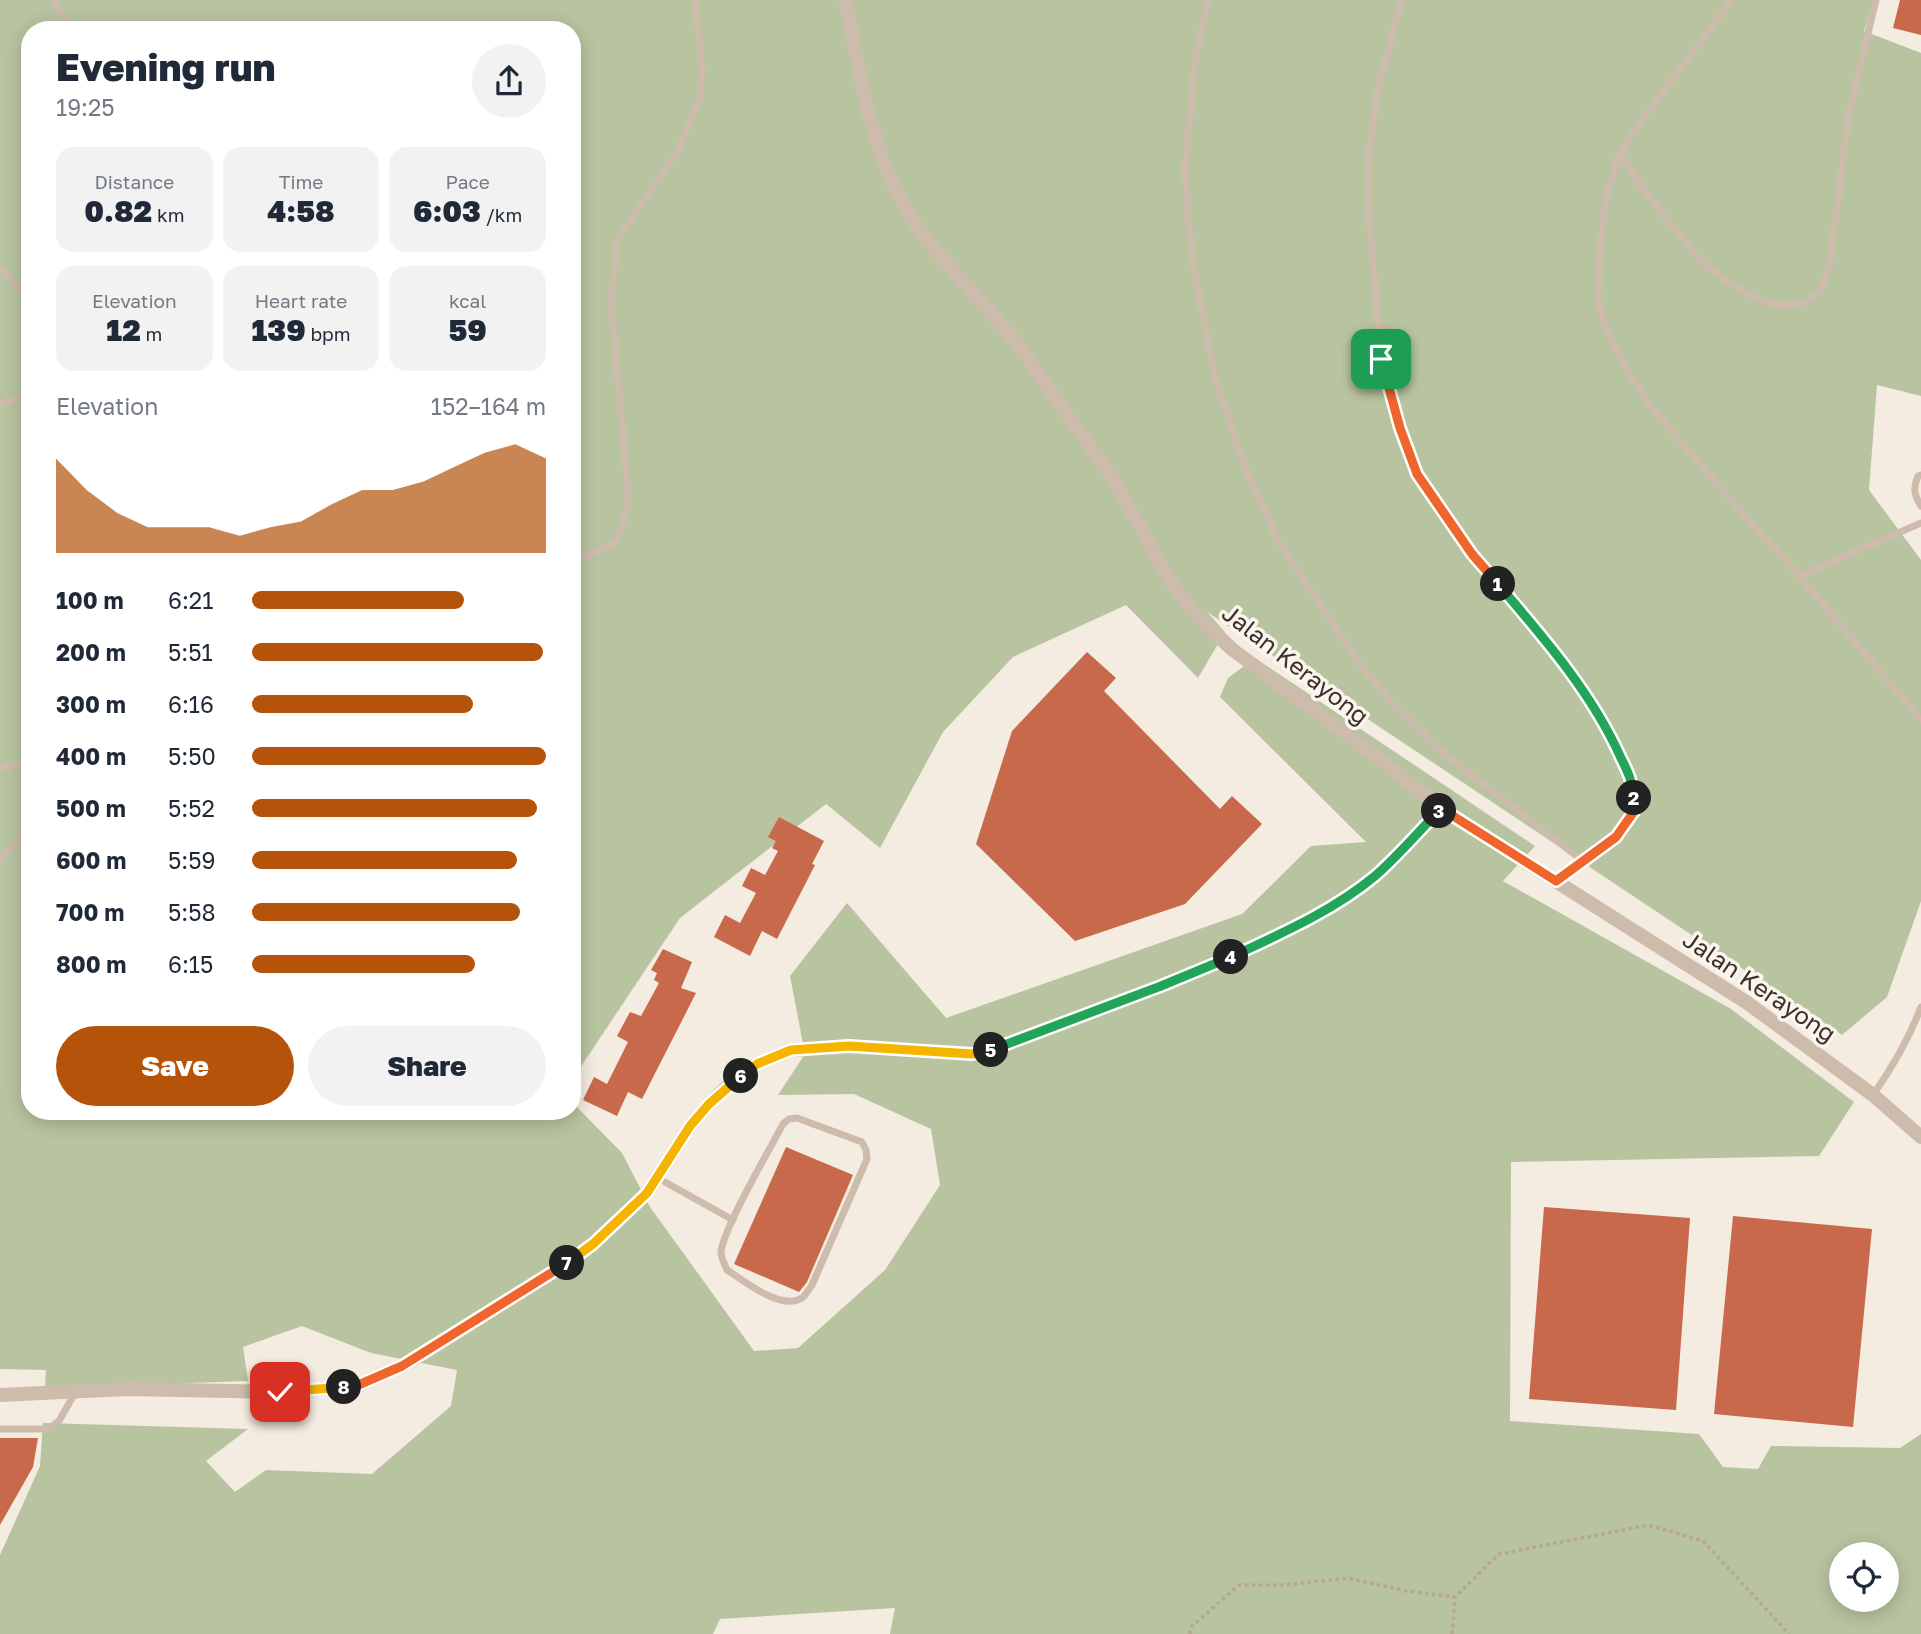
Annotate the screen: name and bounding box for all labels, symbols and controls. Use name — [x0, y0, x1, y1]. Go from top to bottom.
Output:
text: Evening run — [56, 44, 275, 89]
button: share — [472, 44, 546, 118]
text: 19:25 — [56, 93, 115, 121]
text: Distance — [94, 170, 174, 193]
text: Time — [279, 170, 323, 193]
text: Pace — [445, 170, 490, 193]
text: 0.82 — [84, 193, 152, 229]
text: 4:58 — [267, 193, 335, 229]
text: 6:03 — [413, 193, 481, 229]
text: km — [152, 203, 184, 226]
text: /km — [481, 203, 522, 226]
text: Elevation — [92, 289, 177, 312]
text: Heart rate — [255, 289, 347, 312]
text: kcal — [449, 289, 486, 312]
text: 12 — [106, 312, 141, 348]
text: 139 — [251, 312, 306, 348]
text: 59 — [448, 312, 487, 348]
text: m — [141, 322, 162, 345]
text: bpm — [306, 322, 351, 345]
pin — [1351, 329, 1411, 389]
icon: arrive — [1362, 340, 1400, 378]
text: Elevation — [56, 392, 158, 420]
text: 152–164 m — [431, 392, 546, 420]
pin: 1 — [1480, 566, 1516, 602]
text: 1 — [1493, 572, 1502, 595]
text: 100 m — [56, 586, 124, 614]
text: 6:21 — [168, 586, 213, 614]
street label: Jalan Kerayong — [1217, 598, 1375, 730]
text: 200 m — [56, 638, 126, 666]
text: 5:51 — [168, 638, 213, 666]
text: 300 m — [56, 690, 126, 718]
text: 6:16 — [168, 690, 214, 718]
text: 400 m — [56, 742, 126, 770]
text: 5:50 — [168, 742, 216, 770]
pin: 2 — [1616, 780, 1652, 816]
text: 2 — [1628, 786, 1639, 809]
text: 500 m — [56, 794, 126, 822]
text: 5:52 — [168, 794, 215, 822]
pin: 3 — [1422, 794, 1456, 828]
text: 3 — [1433, 799, 1444, 822]
text: 600 m — [56, 846, 126, 874]
text: 5:59 — [168, 846, 216, 874]
text: 700 m — [56, 898, 124, 926]
text: 5:58 — [168, 898, 216, 926]
street label: Jalan Kerayong — [1678, 924, 1842, 1048]
pin: 4 — [1214, 940, 1248, 974]
text: 4 — [1225, 945, 1236, 968]
text: 800 m — [56, 950, 127, 978]
text: 6:15 — [168, 950, 213, 978]
button: Save — [56, 1026, 294, 1106]
button: Share — [308, 1026, 546, 1106]
pin: 5 — [974, 1032, 1009, 1068]
text: 5 — [985, 1038, 996, 1061]
pin: 6 — [724, 1058, 758, 1094]
text: 6 — [734, 1064, 747, 1087]
pin: 7 — [550, 1246, 584, 1280]
text: 7 — [561, 1251, 572, 1274]
pin — [250, 1362, 310, 1422]
pin: 8 — [326, 1370, 362, 1404]
icon: check — [261, 1373, 299, 1411]
text: 8 — [337, 1375, 350, 1398]
map controls — [1829, 1542, 1899, 1612]
button: locate — [1829, 1542, 1899, 1612]

